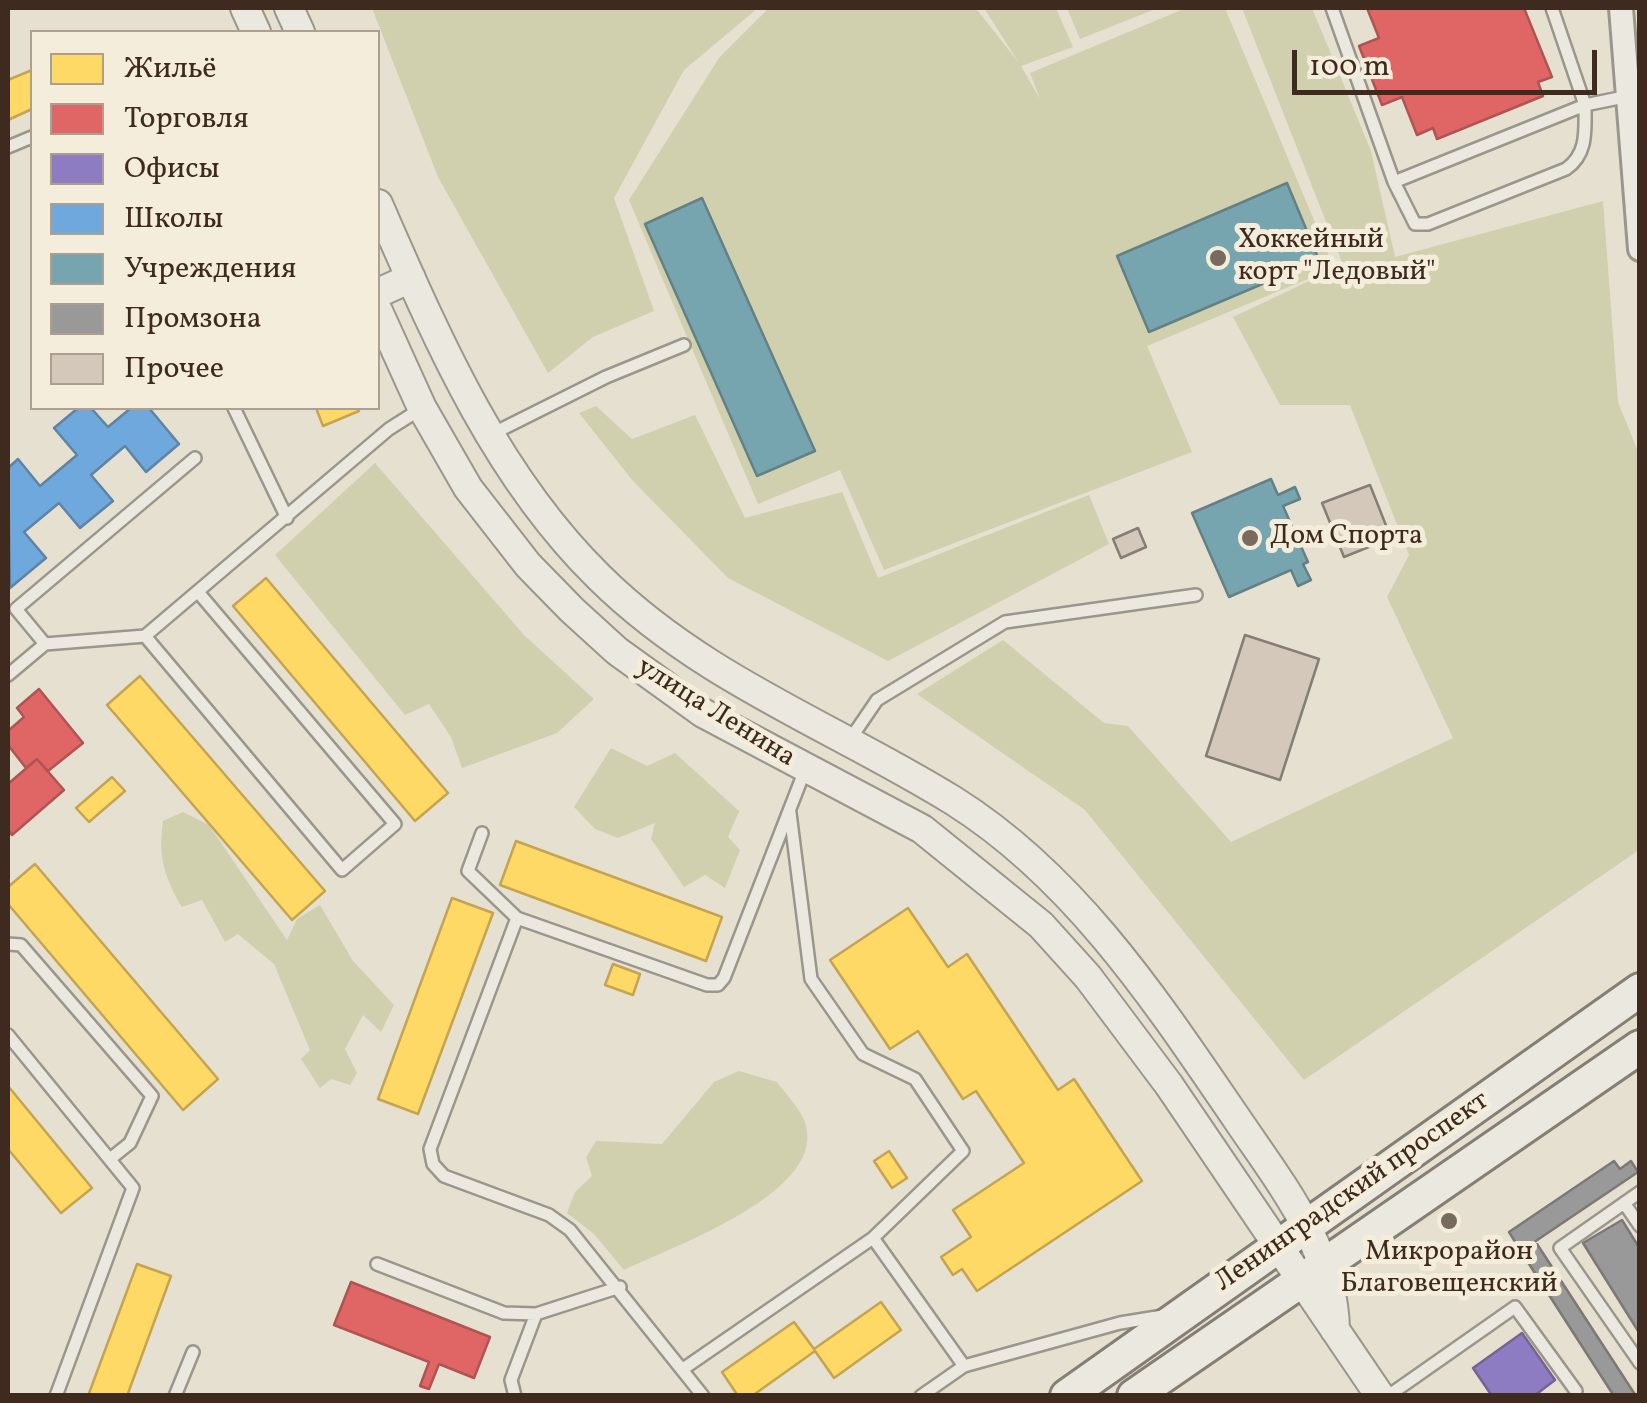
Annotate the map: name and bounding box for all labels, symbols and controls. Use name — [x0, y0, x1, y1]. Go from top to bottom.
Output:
legend — [30, 30, 380, 410]
scale bar — [1297, 30, 1602, 92]
text: 100 m — [1309, 46, 1390, 88]
text: Жильё — [124, 48, 217, 90]
text: Торговля — [124, 98, 249, 140]
text: Офисы — [124, 148, 220, 190]
text: Школы — [124, 198, 223, 240]
place label: Хоккейный корт "Ледовый" — [1238, 225, 1436, 291]
marker: Хоккейный корт "Ледовый" — [1207, 247, 1229, 269]
text: Учреждения — [124, 248, 296, 290]
text: Промзона — [124, 298, 262, 340]
text: Прочее — [124, 348, 224, 390]
place label: Дом Спорта — [1270, 521, 1423, 555]
marker: Дом Спорта — [1239, 527, 1261, 549]
street label: улица Ленина — [629, 652, 801, 776]
street label: Ленинградский проспект — [1209, 1086, 1497, 1300]
marker: Микрорайон Благовещенский — [1438, 1210, 1460, 1232]
place label: Микрорайон Благовещенский — [1341, 1237, 1557, 1303]

